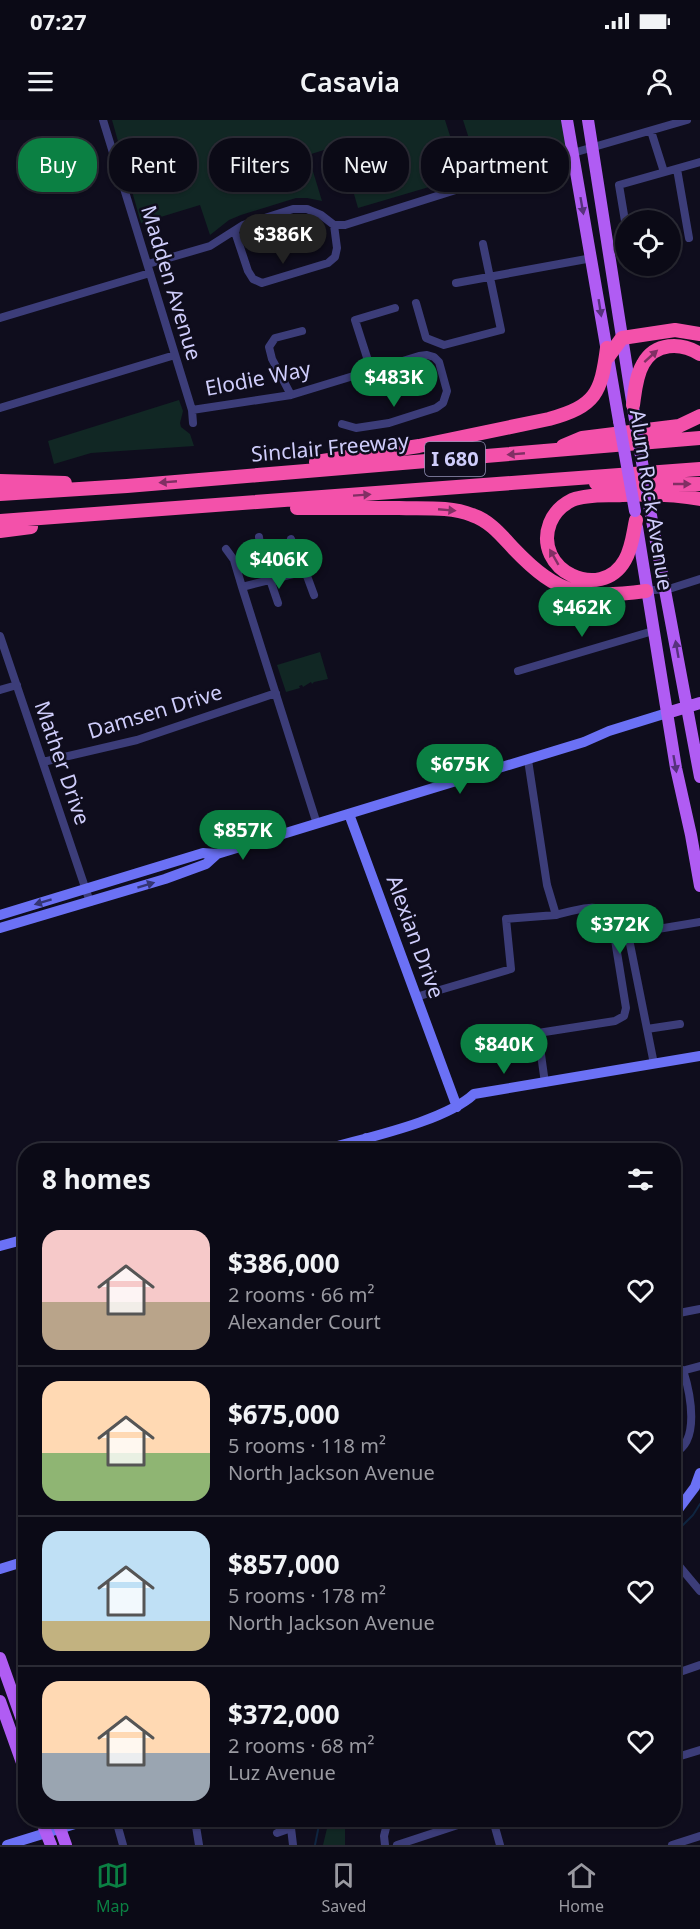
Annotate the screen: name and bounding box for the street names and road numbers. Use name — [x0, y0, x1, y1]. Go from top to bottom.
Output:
street label: Madden Avenue — [135, 202, 209, 364]
street label: Elodie Way — [203, 354, 313, 402]
street label: Alum Rock Avenue — [624, 407, 680, 592]
street label: Sinclair Freeway — [250, 426, 410, 468]
road number: I 680 — [425, 442, 485, 476]
street label: Damsen Drive — [84, 677, 225, 745]
street label: Mather Drive — [29, 697, 97, 828]
street label: Alexian Drive — [381, 871, 451, 1002]

